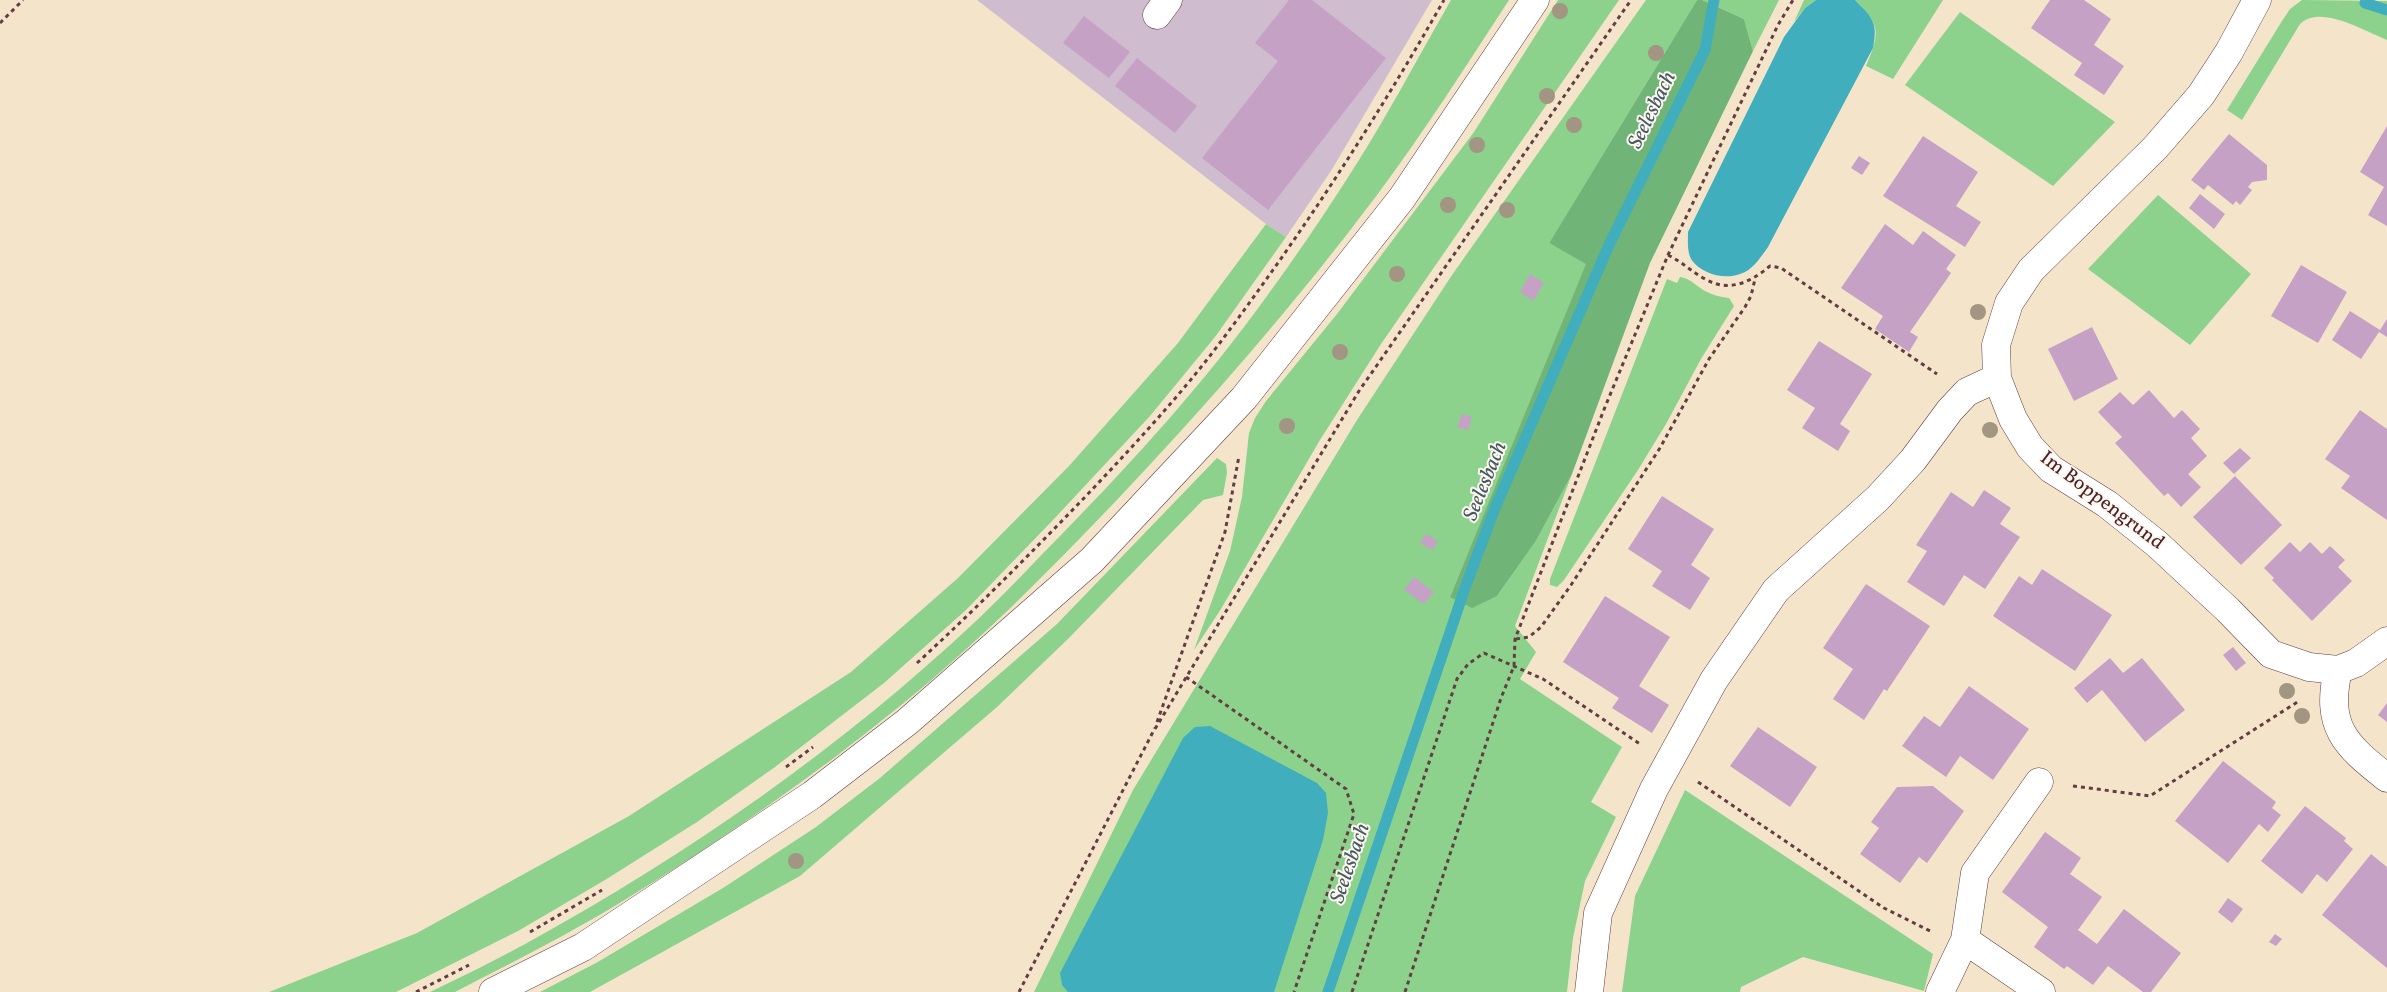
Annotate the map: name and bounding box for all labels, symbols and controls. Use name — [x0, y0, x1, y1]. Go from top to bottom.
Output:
water label: Seelesbach — [1625, 68, 1683, 154]
water label: Seelesbach — [1460, 439, 1514, 525]
street label: Im Boppengrund — [2034, 447, 2168, 557]
water label: Seelesbach — [1327, 821, 1377, 907]

